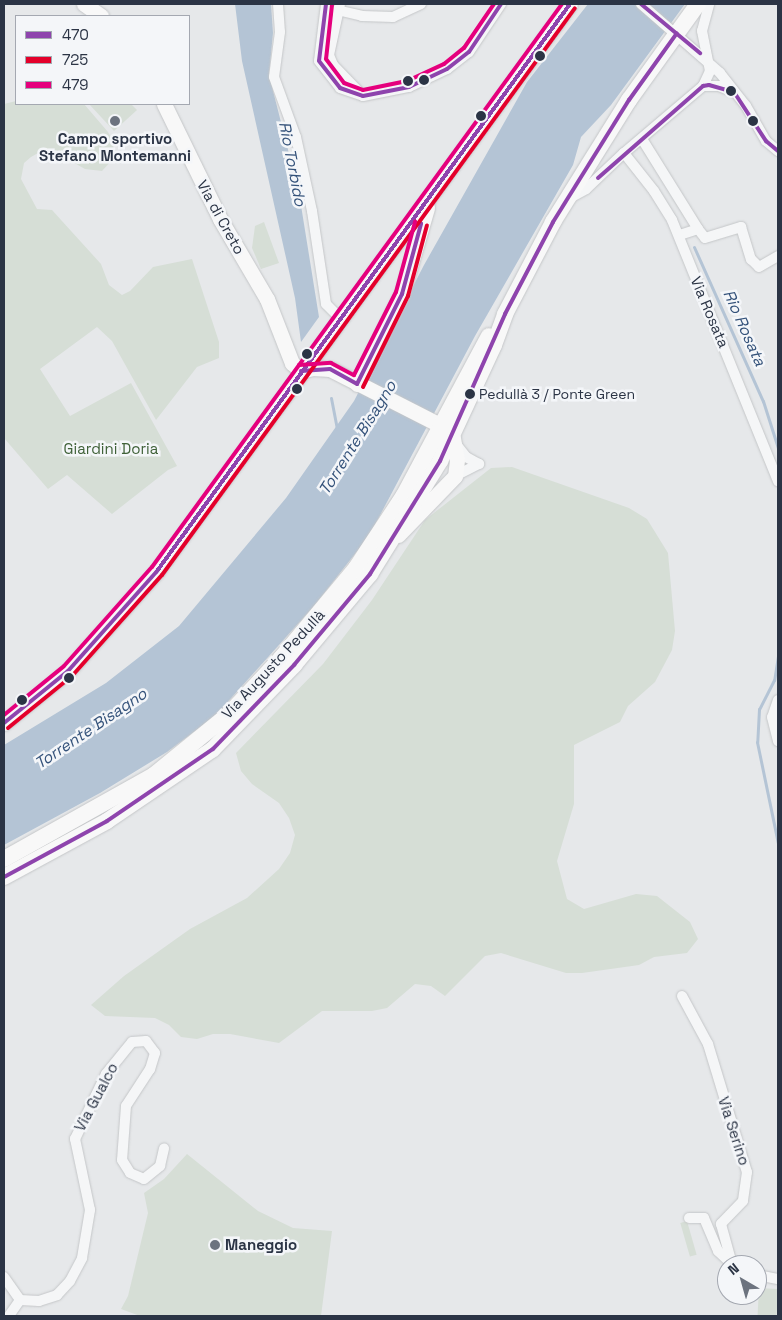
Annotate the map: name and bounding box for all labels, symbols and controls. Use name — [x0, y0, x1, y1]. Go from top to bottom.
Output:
legend — [15, 15, 190, 105]
text: 470 — [62, 25, 89, 44]
text: 725 — [62, 50, 88, 69]
unlabelled marker — [535, 51, 545, 61]
text: 479 — [62, 75, 89, 94]
unlabelled marker — [419, 75, 429, 85]
unlabelled marker — [403, 76, 413, 86]
unlabelled marker — [726, 86, 736, 96]
unlabelled marker — [476, 111, 486, 121]
marker: Campo sportivo Stefano Montemanni — [109, 115, 121, 127]
unlabelled marker — [748, 116, 758, 126]
water label: Rio Torbido — [274, 120, 310, 208]
place label: Campo sportivo Stefano Montemanni — [39, 129, 191, 164]
street label: Via di Creto — [193, 177, 249, 257]
street label: Via Rosata — [687, 274, 733, 350]
water label: Rio Rosata — [719, 287, 769, 369]
unlabelled marker — [302, 349, 312, 359]
water label: Torrente Bisagno — [315, 377, 401, 499]
unlabelled marker — [292, 384, 302, 394]
place label: Pedullà 3 / Ponte Green — [479, 386, 635, 402]
marker: Pedullà 3 / Ponte Green — [465, 389, 475, 399]
park label: Giardini Doria — [64, 440, 158, 458]
street label: Via Augusto Pedullà — [218, 606, 328, 722]
unlabelled marker — [64, 673, 74, 683]
water label: Torrente Bisagno — [31, 684, 151, 774]
unlabelled marker — [17, 695, 27, 705]
street label: Via Gualco — [70, 1060, 122, 1134]
street label: Via Serino — [714, 1094, 754, 1168]
place label: Maneggio — [225, 1236, 297, 1254]
marker: Maneggio — [209, 1239, 221, 1251]
north arrow — [717, 1255, 767, 1305]
text: N — [724, 1259, 743, 1279]

